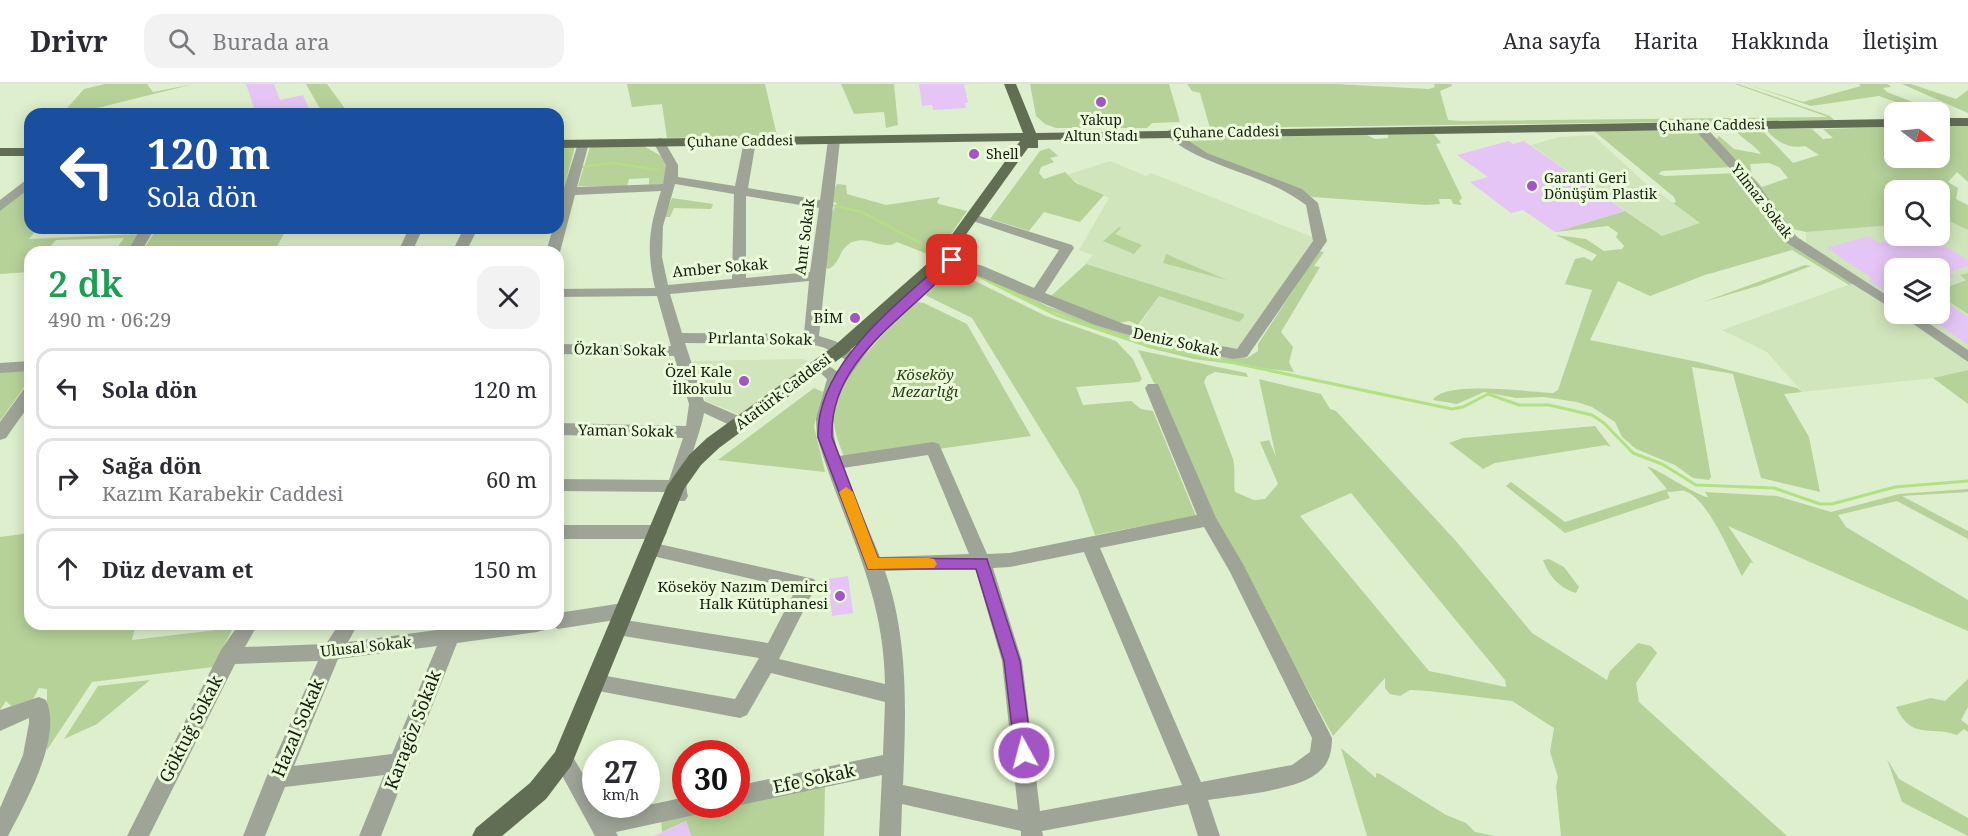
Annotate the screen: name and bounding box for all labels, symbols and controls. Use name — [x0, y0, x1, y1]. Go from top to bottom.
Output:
search box — [144, 14, 564, 68]
text: Drivr — [30, 22, 108, 60]
icon: search — [165, 25, 198, 58]
text: Burada ara — [213, 26, 330, 56]
text: Ana sayfa — [1503, 27, 1601, 55]
text: Harita — [1634, 27, 1698, 55]
text: Hakkında — [1731, 27, 1829, 55]
text: İletişim — [1862, 27, 1938, 55]
marker: Yakup Altun Stadı — [1094, 95, 1108, 109]
north arrow — [1884, 102, 1950, 168]
map controls — [1884, 102, 1950, 324]
place label: Yakup Altun Stadı — [1064, 110, 1139, 145]
street label: Çuhane Caddesi — [1659, 114, 1766, 135]
street label: Çuhane Caddesi — [1173, 121, 1280, 142]
text: 120 m — [147, 124, 271, 181]
street label: Çuhane Caddesi — [687, 130, 794, 151]
icon: left — [48, 132, 126, 210]
place label: Shell — [986, 144, 1019, 163]
marker: Shell — [967, 147, 981, 161]
street label: Yılmaz Sokak — [1727, 159, 1798, 242]
place label: Garanti Geri Dönüşüm Plastik — [1544, 168, 1658, 203]
text: Sola dön — [147, 178, 257, 215]
marker: Garanti Geri Dönüşüm Plastik — [1525, 179, 1539, 193]
button: search — [1884, 180, 1950, 246]
street label: Anıt Sokak — [789, 197, 819, 276]
pin — [926, 234, 977, 285]
icon: arrive — [935, 243, 968, 276]
street label: Amber Sokak — [671, 253, 769, 281]
button: layers — [1884, 258, 1950, 324]
text: 2 dk — [48, 259, 123, 308]
button: close — [477, 266, 540, 329]
text: 490 m · 06:29 — [48, 306, 171, 333]
place label: BİM — [814, 307, 843, 327]
marker: BİM — [848, 311, 862, 325]
street label: Deniz Sokak — [1131, 322, 1221, 360]
street label: Pırlanta Sokak — [708, 327, 812, 349]
street label: Özkan Sokak — [574, 338, 667, 360]
street label: Atatürk Caddesi — [731, 349, 834, 434]
place label: Özel Kale İlkokulu — [665, 361, 732, 398]
park label: Köseköy Mezarlığı — [891, 364, 959, 401]
icon: left — [51, 372, 84, 405]
text: Sola dön — [102, 374, 197, 404]
text: 120 m — [474, 374, 537, 404]
marker: Özel Kale İlkokulu — [737, 374, 751, 388]
street label: Yaman Sokak — [577, 419, 674, 441]
text: Sağa dön — [102, 450, 202, 480]
icon: right — [51, 462, 84, 495]
text: 60 m — [486, 464, 537, 494]
text: Kazım Karabekir Caddesi — [102, 480, 343, 507]
icon: ahead — [51, 552, 84, 585]
text: Düz devam et — [102, 554, 253, 584]
text: 150 m — [474, 554, 537, 584]
place label: Köseköy Nazım Demirci Halk Kütüphanesi — [658, 576, 828, 613]
marker: Köseköy Nazım Demirci Halk Kütüphanesi — [833, 589, 847, 603]
street label: Ulusal Sokak — [319, 631, 413, 661]
street label: Karagöz Sokak — [378, 666, 446, 793]
street label: Göktuğ Sokak — [153, 670, 228, 786]
street label: Hazal Sokak — [265, 674, 329, 781]
position arrow — [992, 721, 1056, 785]
speed limit sign: 30 — [672, 740, 750, 818]
text: 27 — [604, 751, 638, 792]
street label: Efe Sokak — [770, 758, 858, 798]
text: km/h — [603, 784, 639, 804]

